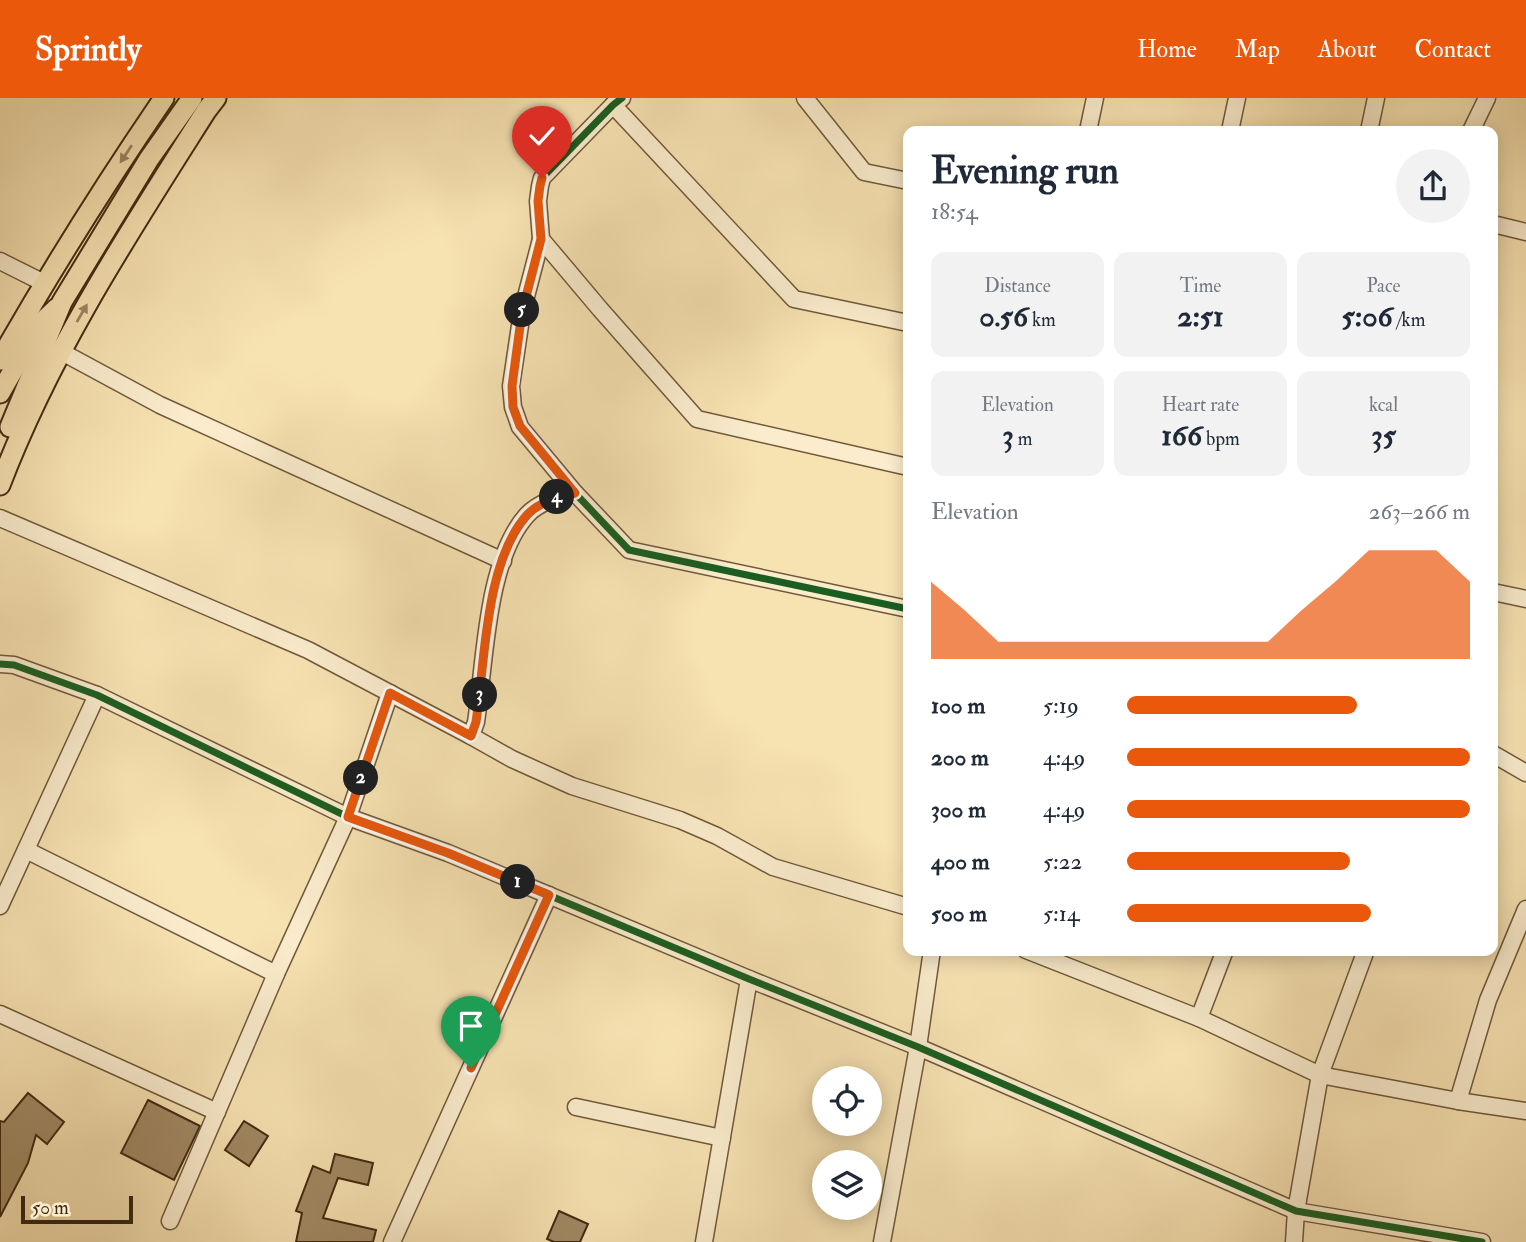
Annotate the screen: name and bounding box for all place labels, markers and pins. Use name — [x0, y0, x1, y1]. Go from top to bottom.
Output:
pin — [512, 106, 572, 178]
pin: 5 — [504, 292, 540, 328]
pin: 4 — [540, 480, 574, 514]
pin: 3 — [462, 678, 498, 712]
pin: 2 — [344, 760, 378, 796]
pin: 1 — [500, 864, 536, 900]
pin — [441, 996, 501, 1068]

